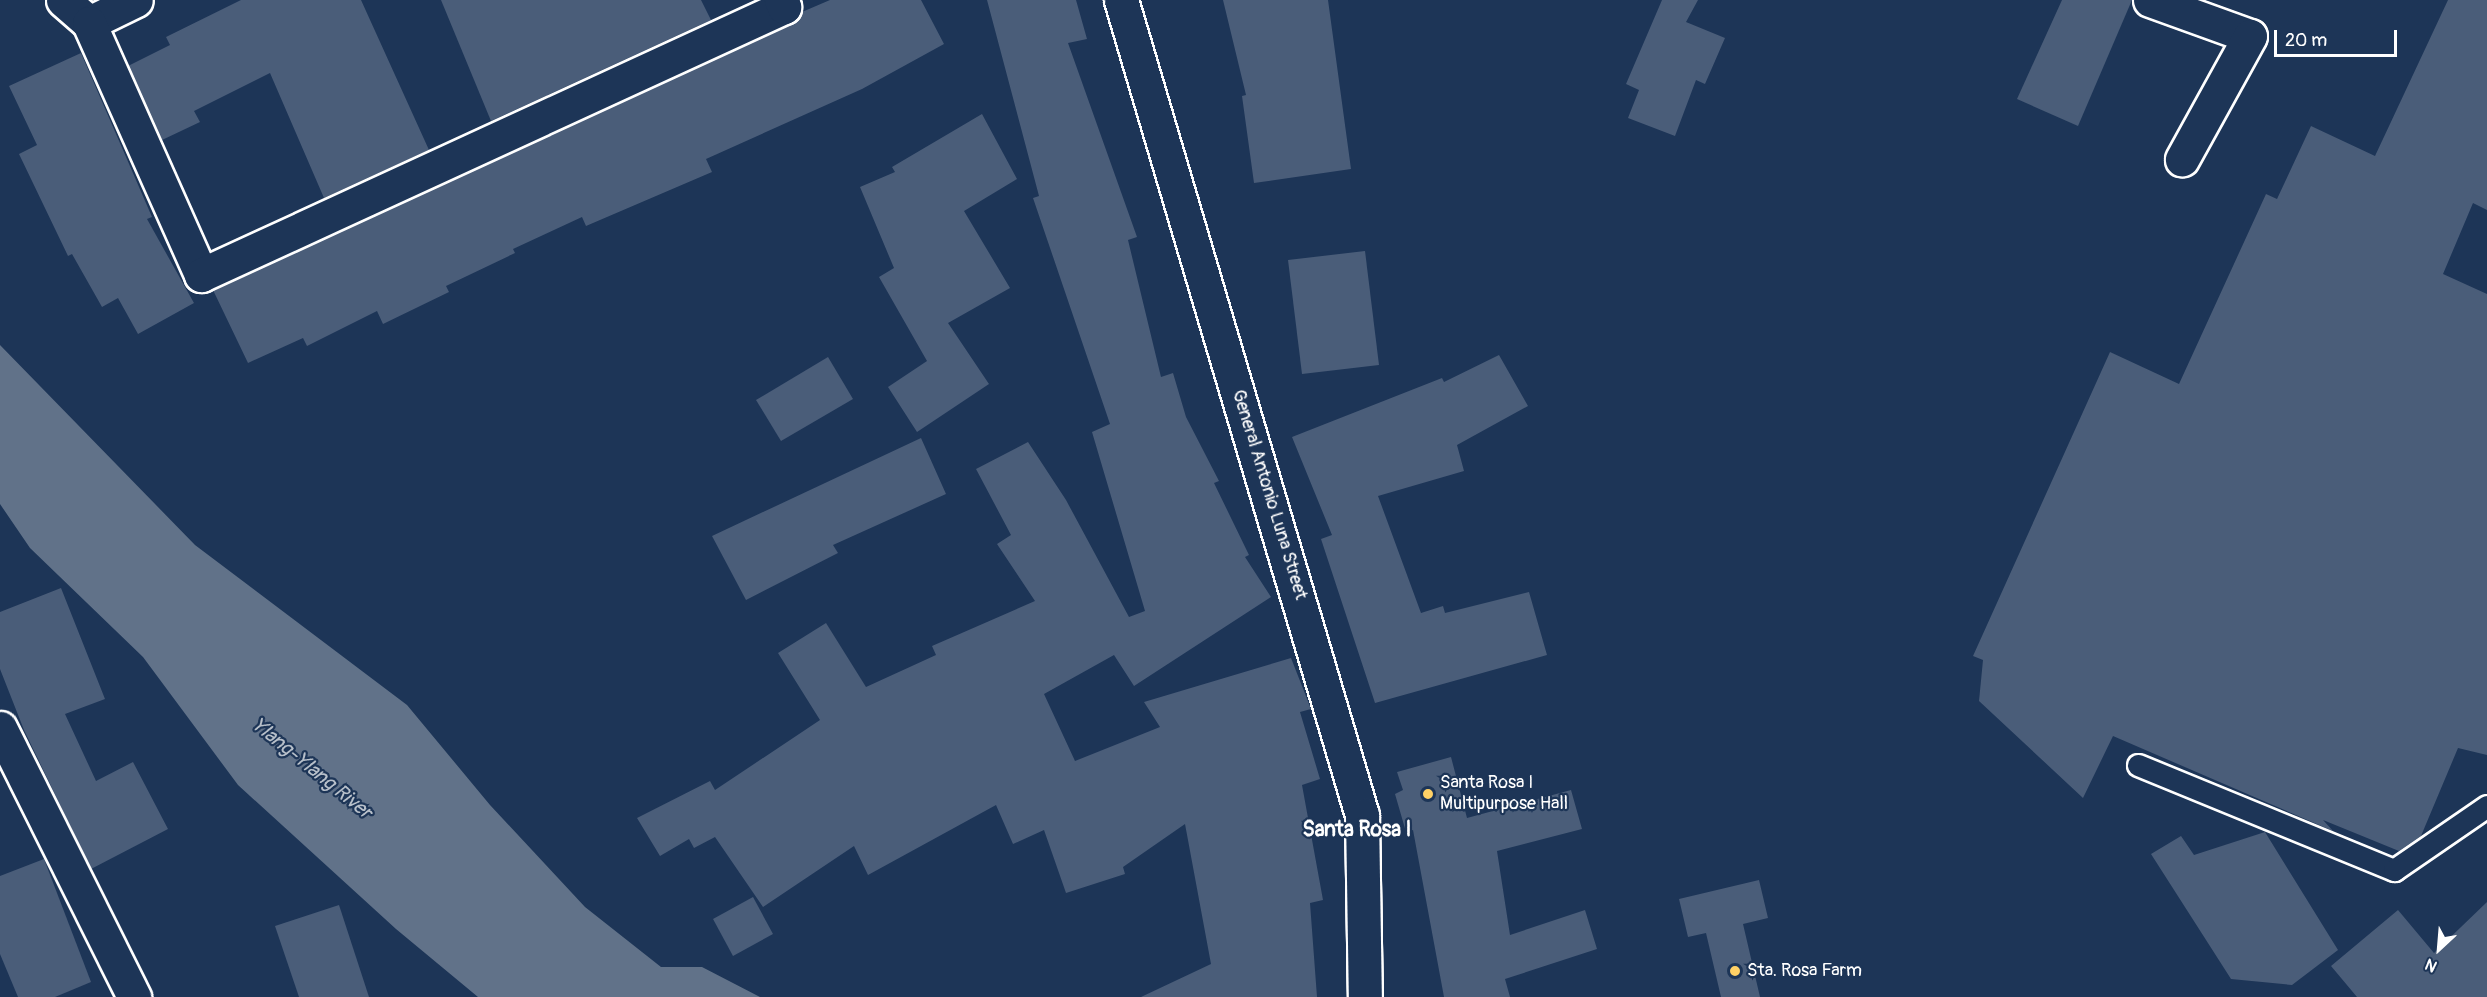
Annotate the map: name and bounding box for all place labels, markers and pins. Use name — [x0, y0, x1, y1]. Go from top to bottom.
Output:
place label: Santa Rosa I Multipurpose Hall — [1440, 773, 1568, 816]
marker: Santa Rosa I Multipurpose Hall — [1421, 787, 1435, 801]
place label: Sta. Rosa Farm — [1747, 960, 1862, 982]
marker: Sta. Rosa Farm — [1728, 964, 1742, 978]

